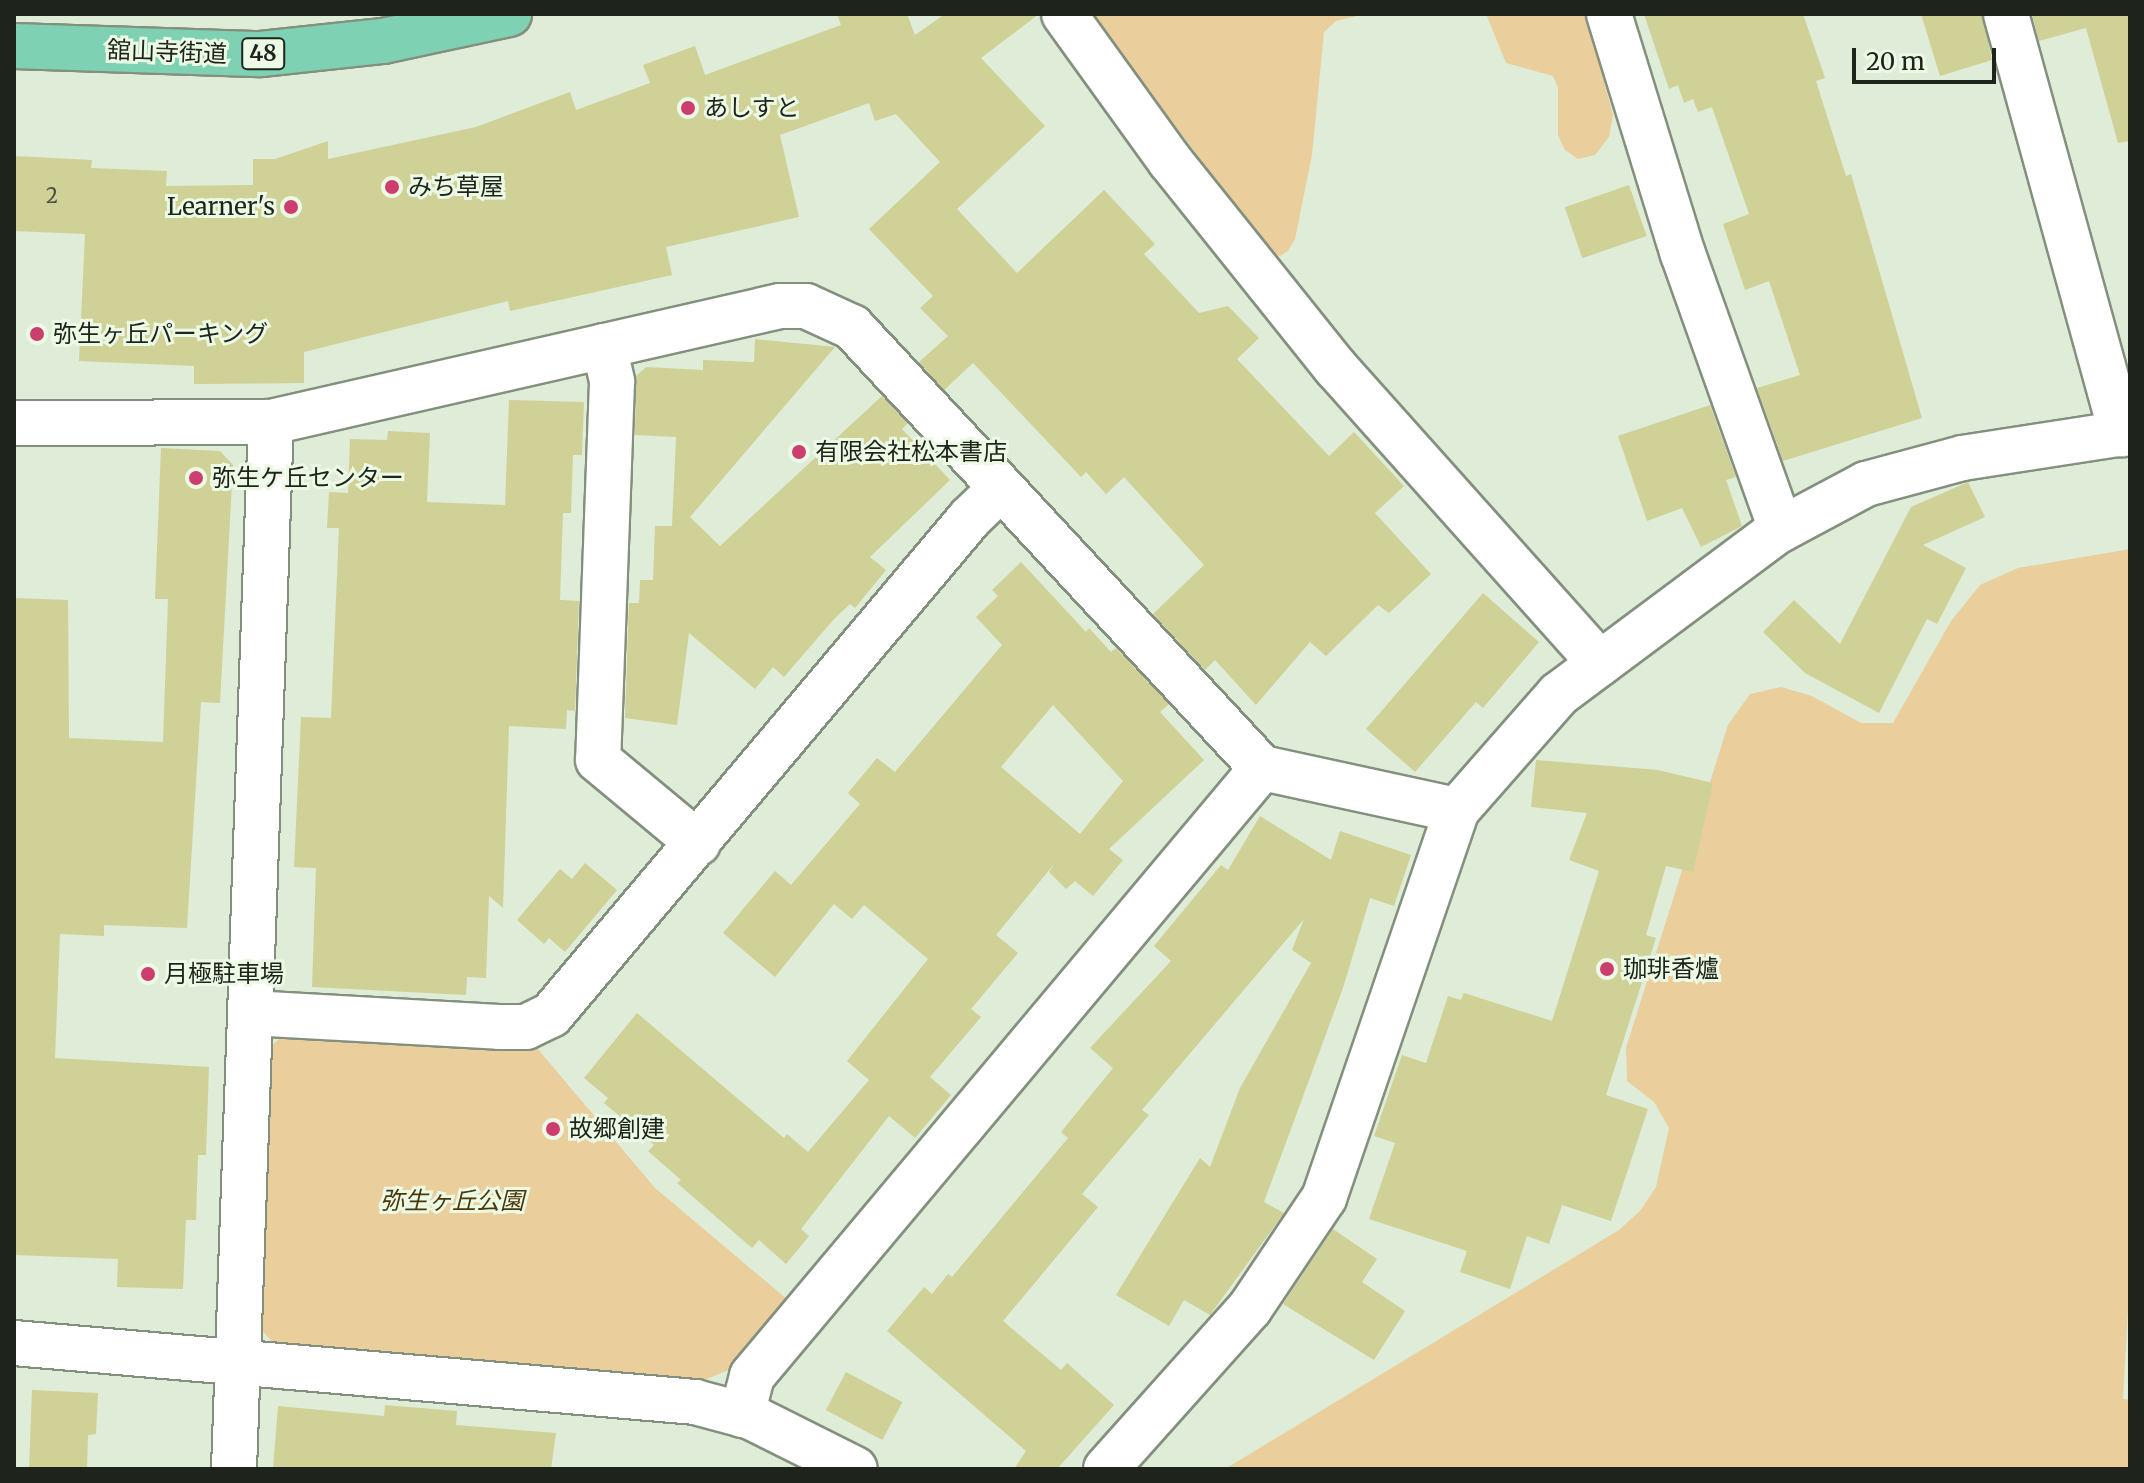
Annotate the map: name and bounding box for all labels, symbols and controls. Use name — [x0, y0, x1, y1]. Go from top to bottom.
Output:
scale bar — [1856, 32, 2000, 82]
street label: 舘山寺街道 — [107, 36, 227, 68]
road number: 48 — [241, 36, 285, 72]
text: 20 m — [1866, 46, 1925, 77]
place label: あしすと — [704, 94, 800, 122]
marker: あしすと — [679, 99, 697, 117]
place label: みち草屋 — [408, 173, 504, 201]
marker: みち草屋 — [383, 178, 401, 196]
house number: 2 — [46, 183, 58, 207]
place label: Learner's — [167, 193, 275, 221]
marker: Learner's — [282, 198, 300, 216]
place label: 弥生ヶ丘パーキング — [53, 320, 269, 348]
marker: 弥生ヶ丘パーキング — [28, 325, 46, 343]
place label: 有限会社松本書店 — [815, 438, 1007, 466]
marker: 有限会社松本書店 — [790, 443, 808, 461]
place label: 弥生ケ丘センター — [212, 464, 404, 492]
marker: 弥生ケ丘センター — [187, 469, 205, 487]
place label: 珈琲香爐 — [1623, 955, 1719, 983]
place label: 月極駐車場 — [164, 960, 284, 988]
marker: 珈琲香爐 — [1598, 960, 1616, 978]
marker: 月極駐車場 — [139, 965, 157, 983]
place label: 故郷創建 — [569, 1115, 665, 1143]
marker: 故郷創建 — [544, 1120, 562, 1138]
park label: 弥生ヶ丘公園 — [380, 1187, 524, 1215]

